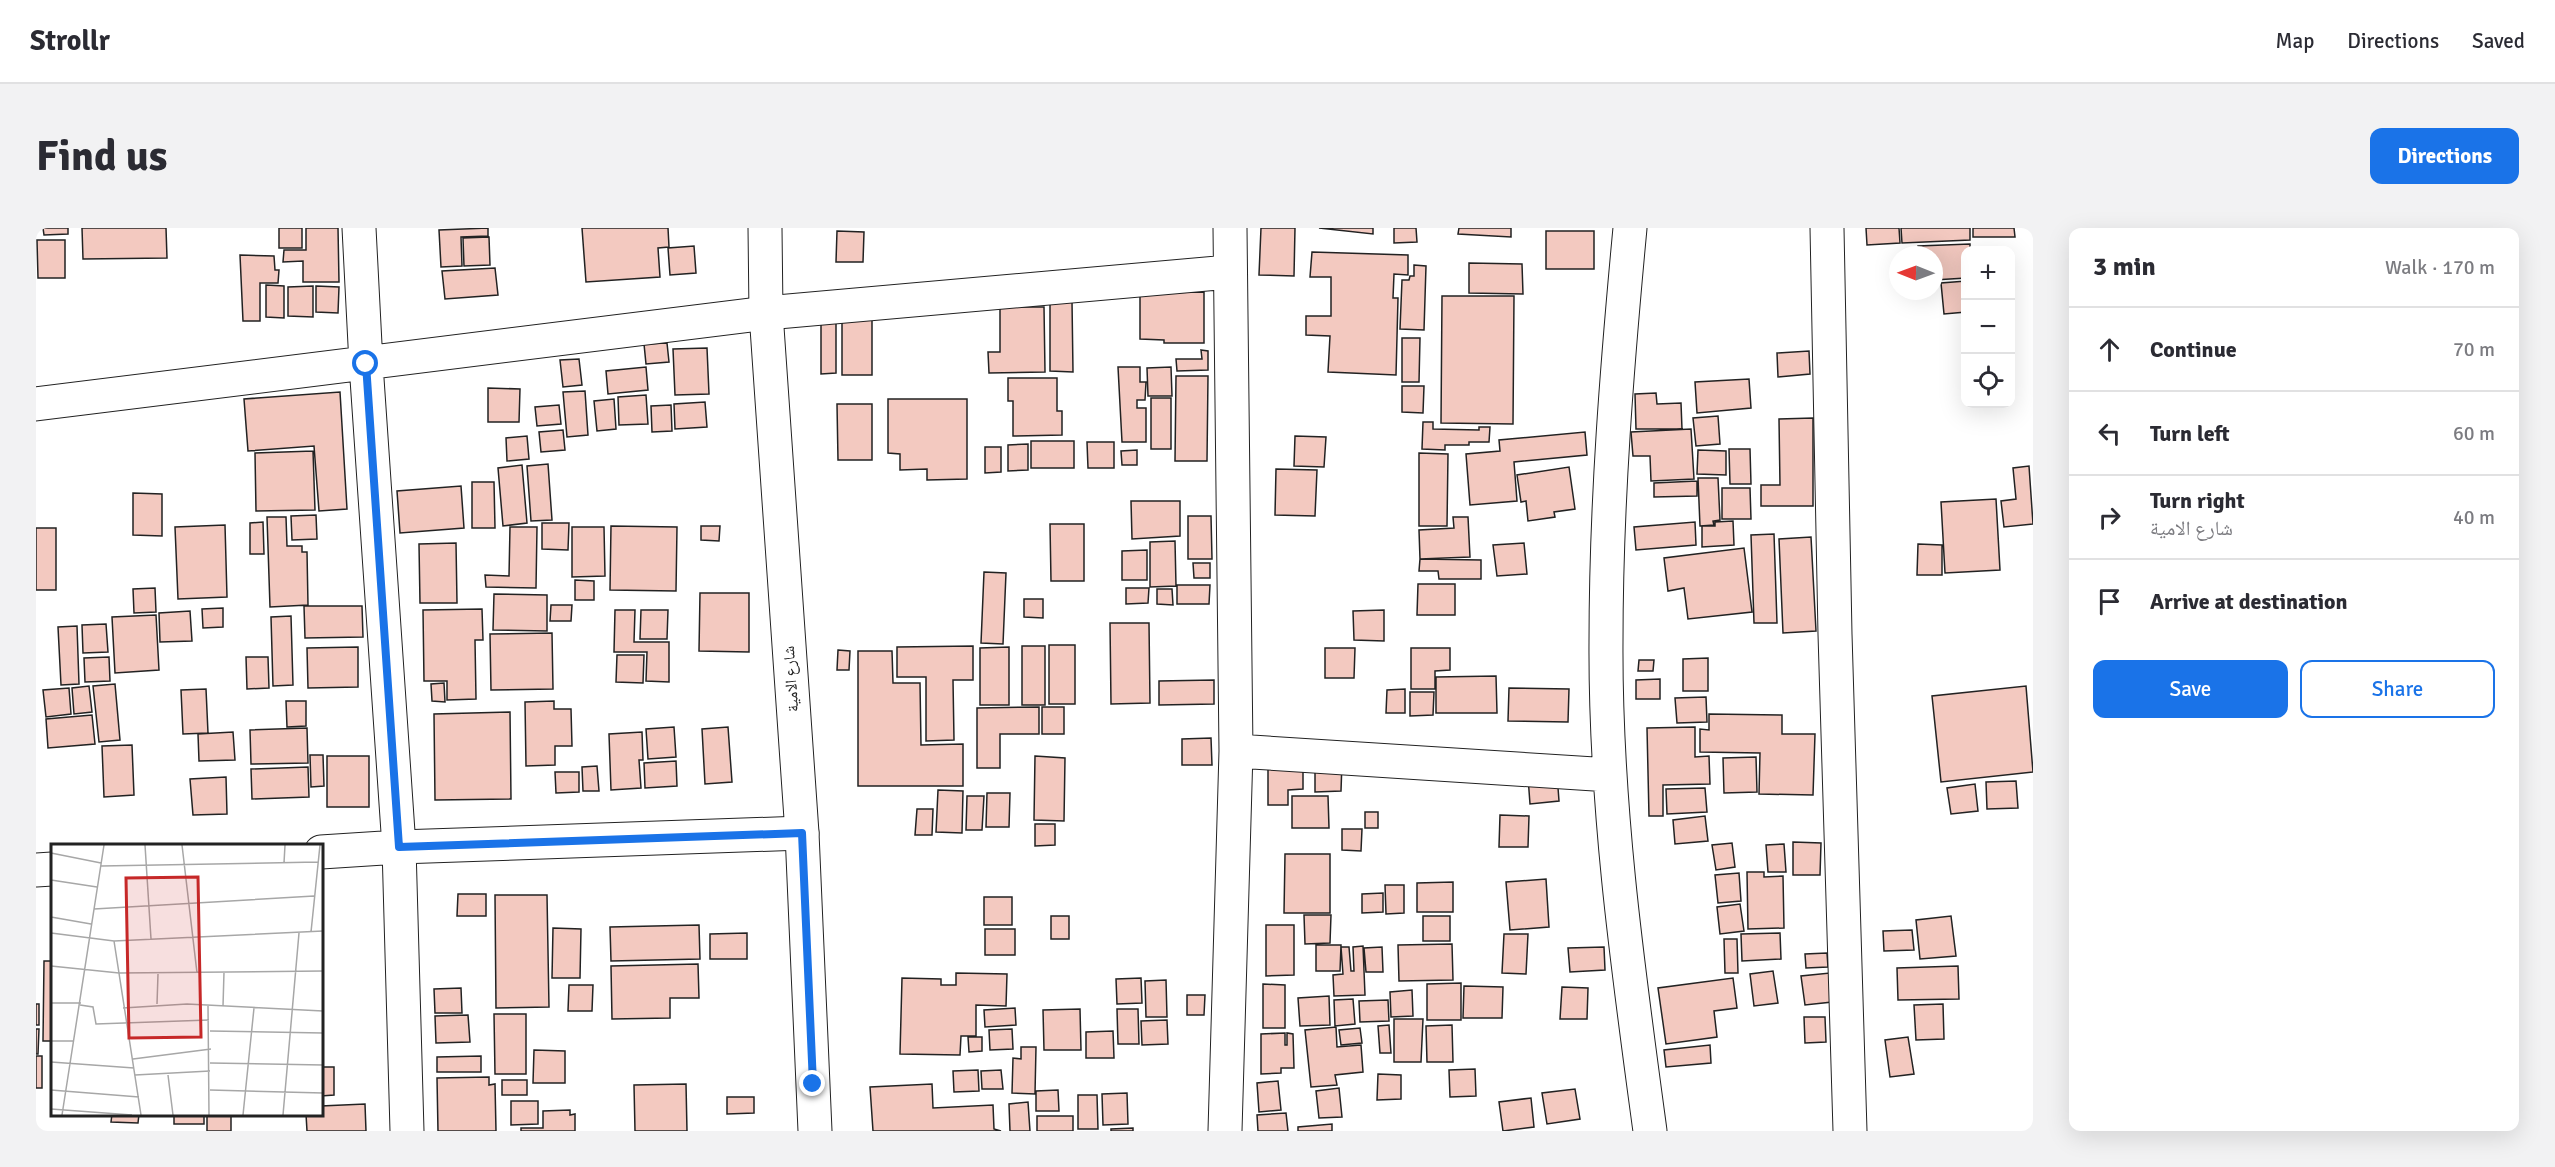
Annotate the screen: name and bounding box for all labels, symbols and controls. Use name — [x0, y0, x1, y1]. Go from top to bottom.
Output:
text: Strollr — [30, 24, 110, 58]
text: Map — [2276, 28, 2314, 54]
text: Directions — [2347, 28, 2439, 54]
text: Saved — [2472, 28, 2525, 54]
button: Directions — [2370, 128, 2519, 184]
text: Find us — [36, 131, 167, 182]
north arrow — [1889, 246, 1943, 300]
map controls — [1961, 246, 2015, 408]
button: + — [1961, 246, 2015, 300]
text: 3 min — [2093, 251, 2156, 283]
text: Walk · 170 m — [2385, 255, 2495, 280]
button: − — [1961, 300, 2015, 354]
icon: ahead — [2093, 333, 2126, 366]
text: Continue — [2150, 336, 2237, 363]
text: 70 m — [2453, 337, 2495, 362]
route start — [352, 350, 378, 376]
button: locate — [1961, 354, 2015, 408]
icon: left — [2093, 417, 2126, 450]
text: Turn left — [2150, 420, 2230, 447]
text: 60 m — [2453, 421, 2495, 446]
text: Turn right — [2150, 487, 2245, 514]
icon: right — [2093, 501, 2126, 534]
text: 40 m — [2453, 505, 2495, 530]
text: شارع الامية — [2150, 516, 2233, 541]
icon: arrive — [2093, 585, 2126, 618]
text: Arrive at destination — [2150, 588, 2347, 615]
street label: شارع الامية — [779, 645, 803, 713]
button: Save — [2093, 660, 2288, 718]
button: Share — [2300, 660, 2495, 718]
inset map — [51, 844, 322, 1116]
route end — [799, 1070, 825, 1096]

